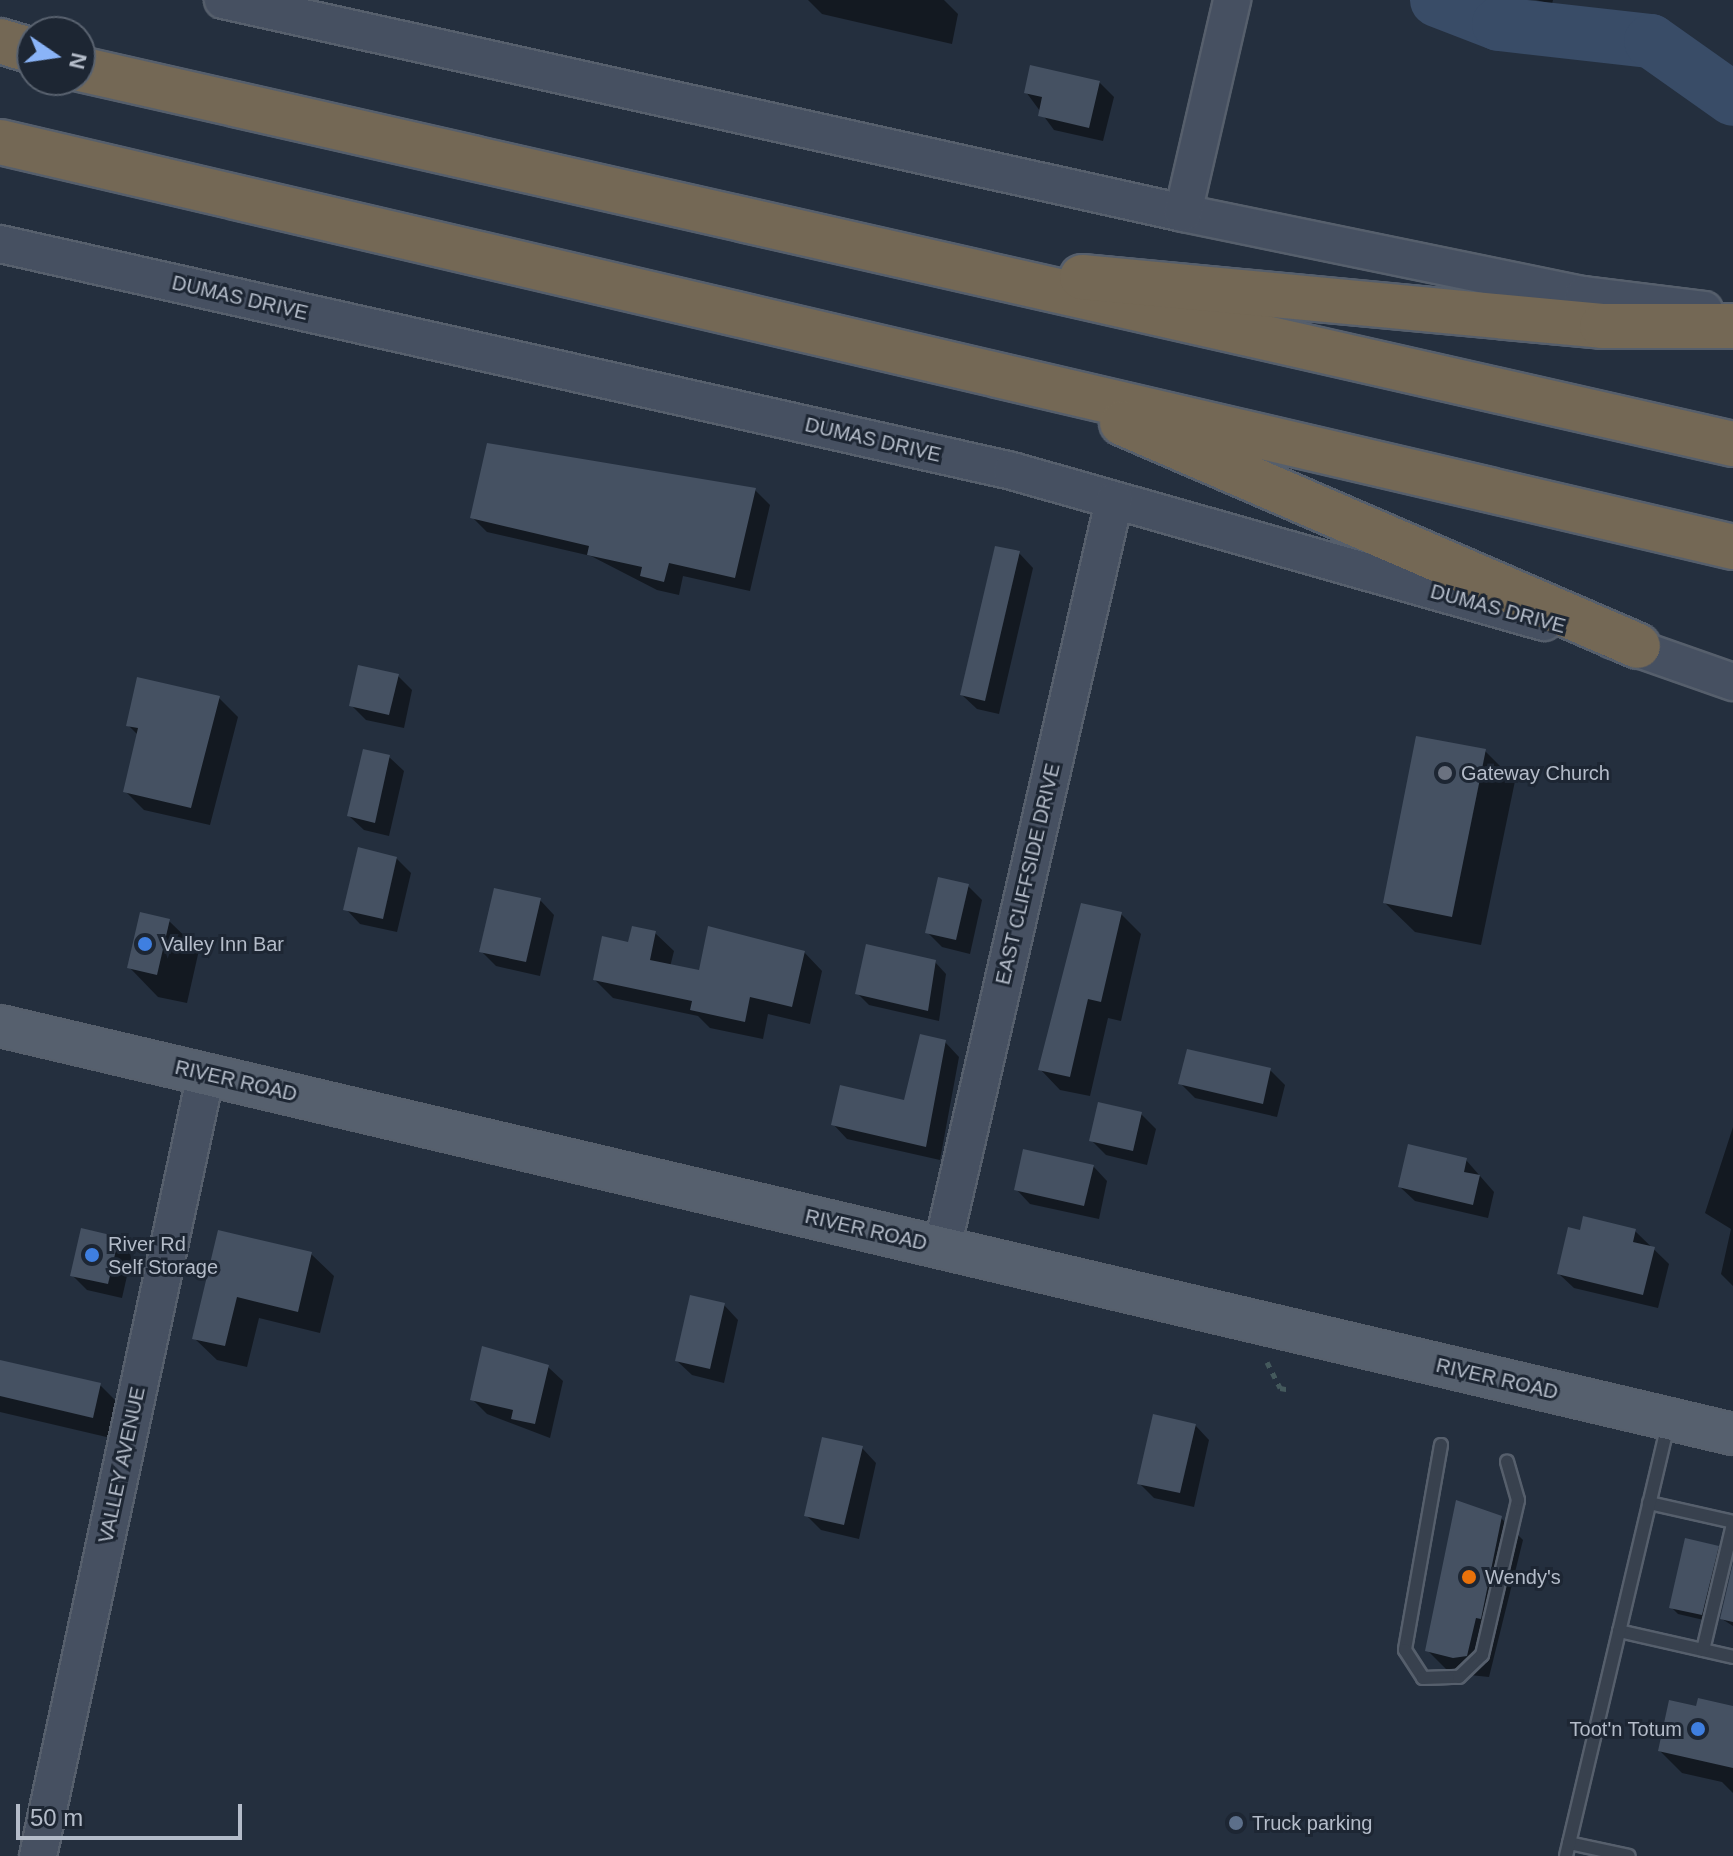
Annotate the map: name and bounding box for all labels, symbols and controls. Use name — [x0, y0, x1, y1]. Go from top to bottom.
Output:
north arrow — [16, 16, 96, 96]
text: N — [64, 51, 92, 72]
street label: DUMAS DRIVE — [170, 271, 310, 325]
street label: DUMAS DRIVE — [803, 413, 943, 467]
street label: DUMAS DRIVE — [1428, 579, 1568, 639]
street label: EAST CLIFFSIDE DRIVE — [991, 761, 1065, 987]
place label: Gateway Church — [1461, 761, 1610, 785]
marker: Gateway Church — [1436, 764, 1454, 782]
place label: Valley Inn Bar — [161, 932, 284, 956]
marker: Valley Inn Bar — [136, 935, 154, 953]
street label: RIVER ROAD — [173, 1055, 299, 1107]
street label: RIVER ROAD — [803, 1204, 929, 1256]
place label: River Rd Self Storage — [108, 1232, 218, 1279]
marker: River Rd Self Storage — [83, 1246, 101, 1264]
street label: RIVER ROAD — [1434, 1353, 1560, 1405]
street label: VALLEY AVENUE — [94, 1384, 150, 1546]
place label: Wendy's — [1485, 1565, 1561, 1589]
marker: Wendy's — [1460, 1568, 1478, 1586]
place label: Toot'n Totum — [1569, 1717, 1682, 1741]
marker: Toot'n Totum — [1689, 1720, 1707, 1738]
scale bar — [20, 1788, 246, 1838]
text: 50 m — [30, 1804, 83, 1831]
place label: Truck parking — [1252, 1811, 1372, 1835]
marker: Truck parking — [1227, 1814, 1245, 1832]

